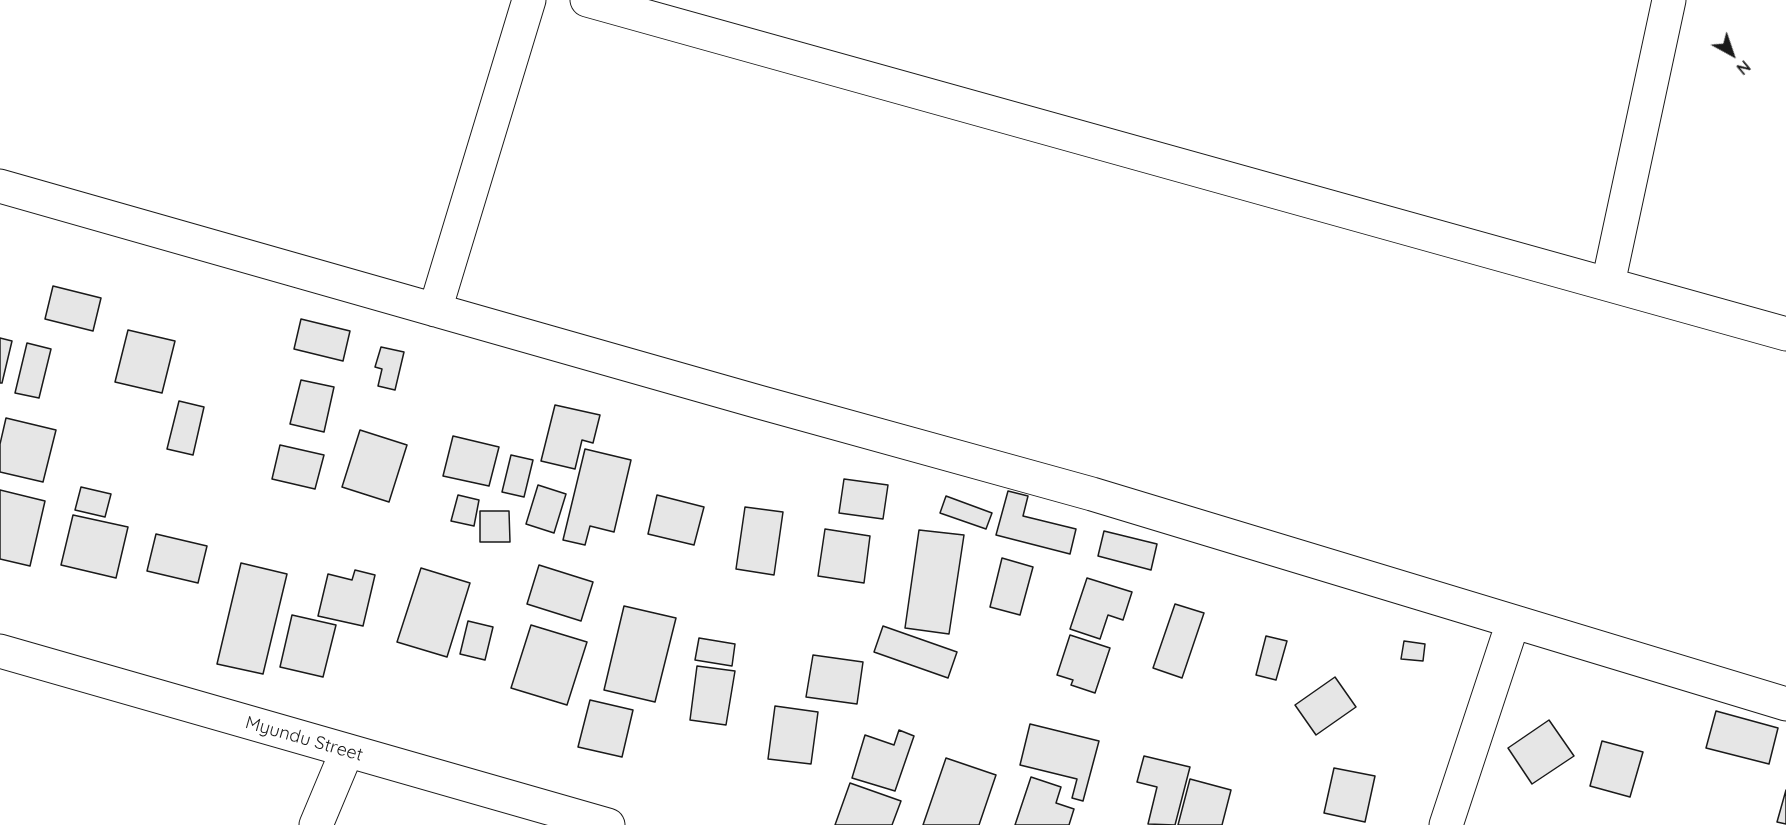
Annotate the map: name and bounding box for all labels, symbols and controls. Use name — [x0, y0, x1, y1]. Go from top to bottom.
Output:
north arrow — [1702, 24, 1762, 84]
text: N — [1733, 56, 1755, 79]
street label: Myundu Street — [243, 712, 365, 766]

